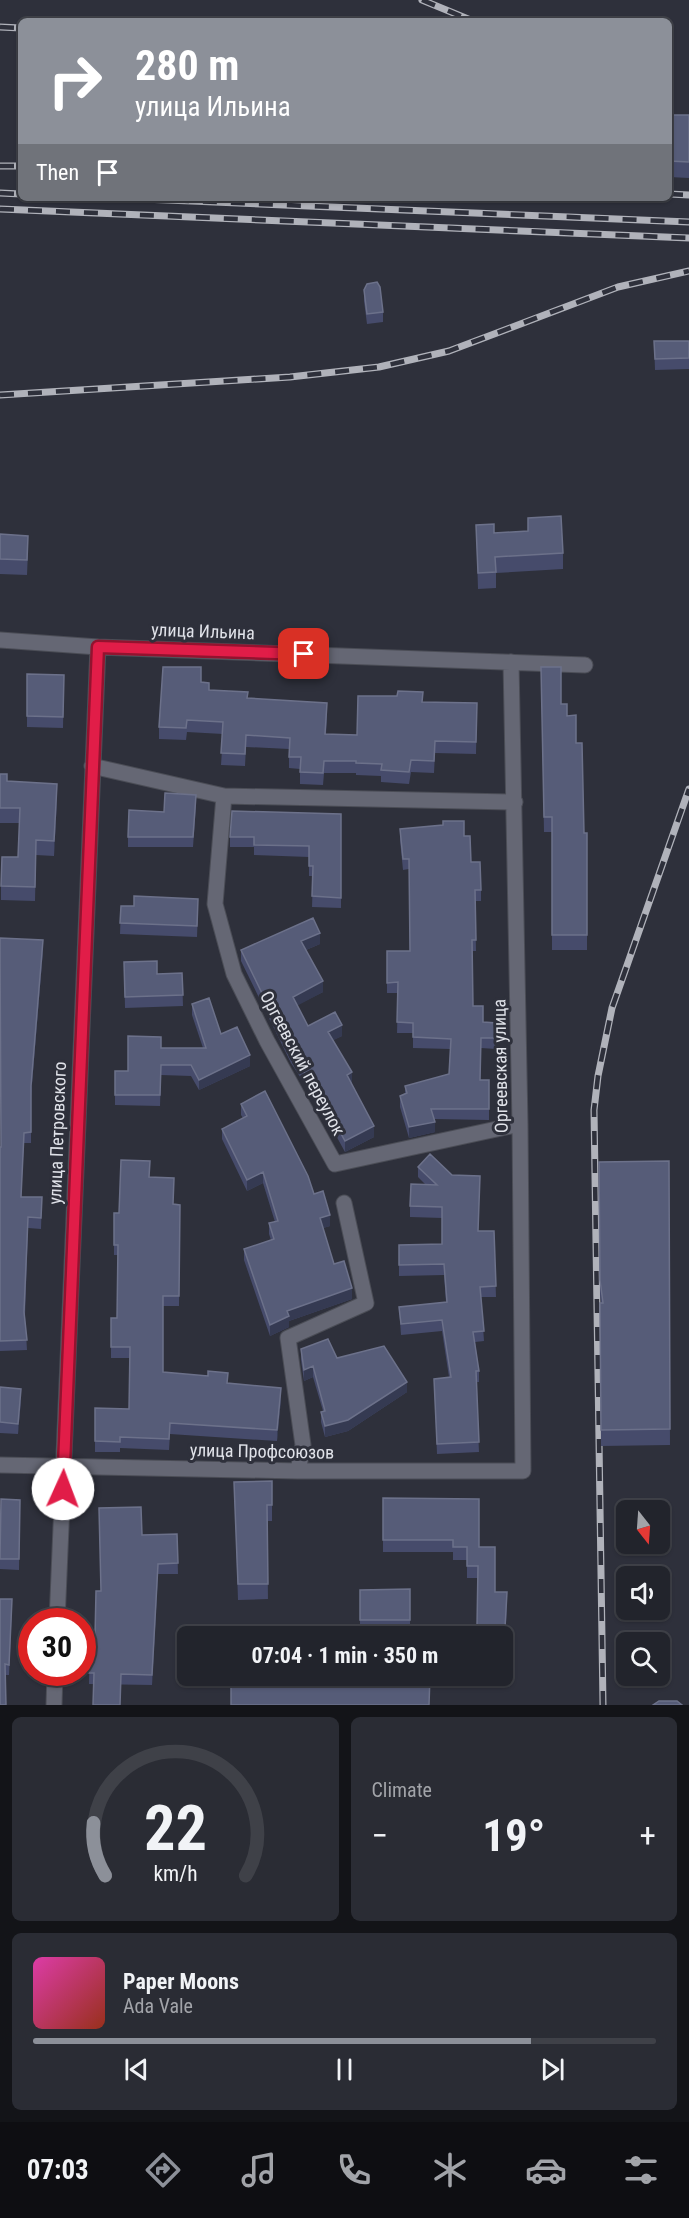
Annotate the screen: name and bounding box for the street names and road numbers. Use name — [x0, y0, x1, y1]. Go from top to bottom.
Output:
street label: улица Ильина — [151, 619, 255, 643]
street label: Оргеевский переулок — [256, 987, 350, 1139]
street label: Оргеевская улица — [488, 999, 512, 1133]
street label: улица Петровского — [44, 1061, 70, 1205]
street label: улица Профсоюзов — [190, 1439, 334, 1463]

